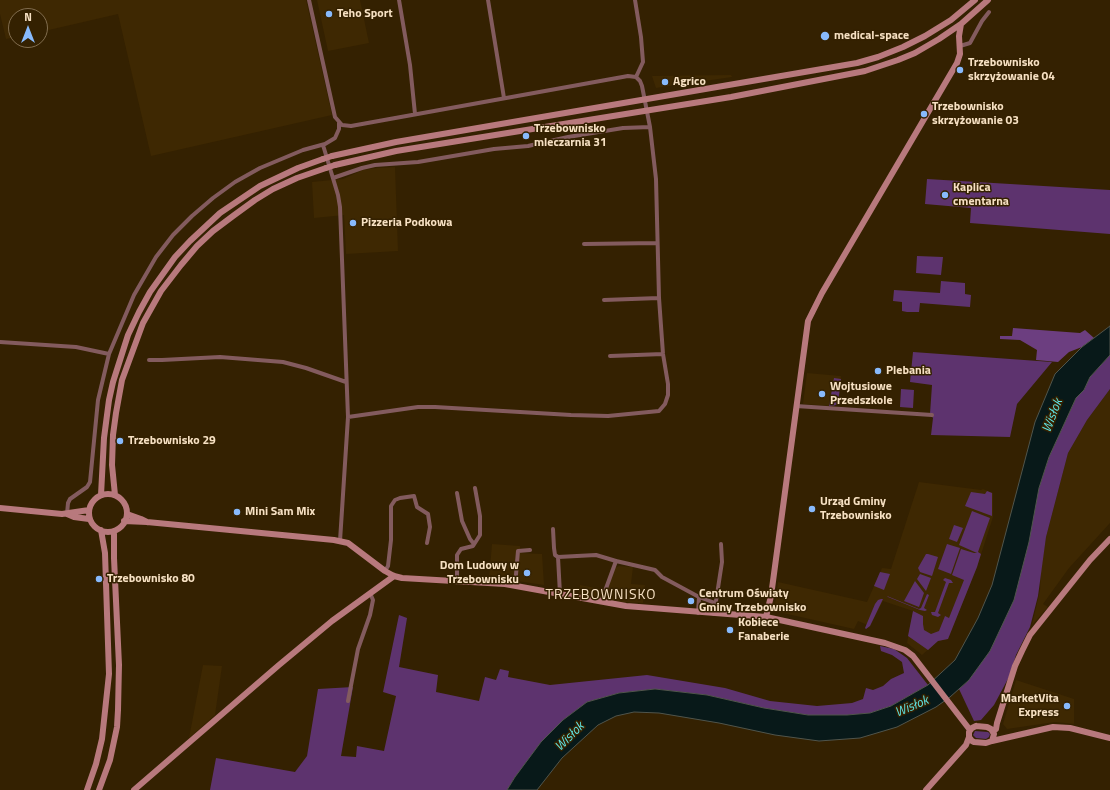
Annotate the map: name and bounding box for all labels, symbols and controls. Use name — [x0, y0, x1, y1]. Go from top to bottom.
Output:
place label: Teho Sport — [337, 7, 393, 21]
north arrow — [8, 8, 48, 48]
text: N — [24, 9, 32, 25]
marker: Teho Sport — [324, 9, 334, 19]
place label: medical-space — [834, 29, 909, 43]
marker: medical-space — [819, 30, 831, 42]
place label: Trzebownisko skrzyżowanie 04 — [968, 56, 1055, 84]
marker: Trzebownisko skrzyżowanie 04 — [955, 65, 965, 75]
place label: Agrico — [673, 75, 706, 89]
marker: Agrico — [660, 77, 670, 87]
place label: Trzebownisko skrzyżowanie 03 — [932, 100, 1019, 128]
marker: Trzebownisko skrzyżowanie 03 — [919, 109, 929, 119]
place label: Trzebownisko mleczarnia 31 — [534, 122, 607, 150]
marker: Trzebownisko mleczarnia 31 — [521, 131, 531, 141]
place label: Kaplica cmentarna — [953, 181, 1009, 209]
marker: Kaplica cmentarna — [940, 190, 950, 200]
place label: Pizzeria Podkowa — [361, 216, 452, 230]
marker: Pizzeria Podkowa — [348, 218, 358, 228]
place label: Plebania — [886, 364, 931, 378]
marker: Plebania — [873, 366, 883, 376]
place label: Wojtusiowe Przedszkole — [830, 380, 893, 408]
marker: Wojtusiowe Przedszkole — [817, 389, 827, 399]
water label: Wisłok — [1039, 397, 1067, 435]
place label: Trzebownisko 29 — [128, 434, 216, 448]
marker: Trzebownisko 29 — [115, 436, 125, 446]
place label: Urząd Gminy Trzebownisko — [820, 495, 892, 523]
marker: Urząd Gminy Trzebownisko — [807, 504, 817, 514]
place label: Mini Sam Mix — [245, 505, 315, 519]
marker: Mini Sam Mix — [232, 507, 242, 517]
place label: Dom Ludowy w Trzebownisku — [440, 559, 519, 587]
marker: Dom Ludowy w Trzebownisku — [522, 568, 532, 578]
place label: Trzebownisko 80 — [107, 572, 195, 586]
marker: Trzebownisko 80 — [94, 574, 104, 584]
place label: Centrum Oświaty Gminy Trzebownisko — [699, 587, 806, 615]
district label: TRZEBOWNISKO — [546, 588, 656, 604]
marker: Centrum Oświaty Gminy Trzebownisko — [686, 596, 696, 606]
place label: Kobiece Fanaberie — [738, 616, 789, 644]
marker: Kobiece Fanaberie — [725, 625, 735, 635]
place label: MarketVita Express — [1001, 692, 1059, 720]
water label: Wisłok — [893, 693, 931, 721]
marker: MarketVita Express — [1062, 701, 1072, 711]
water label: Wisłok — [552, 719, 588, 755]

